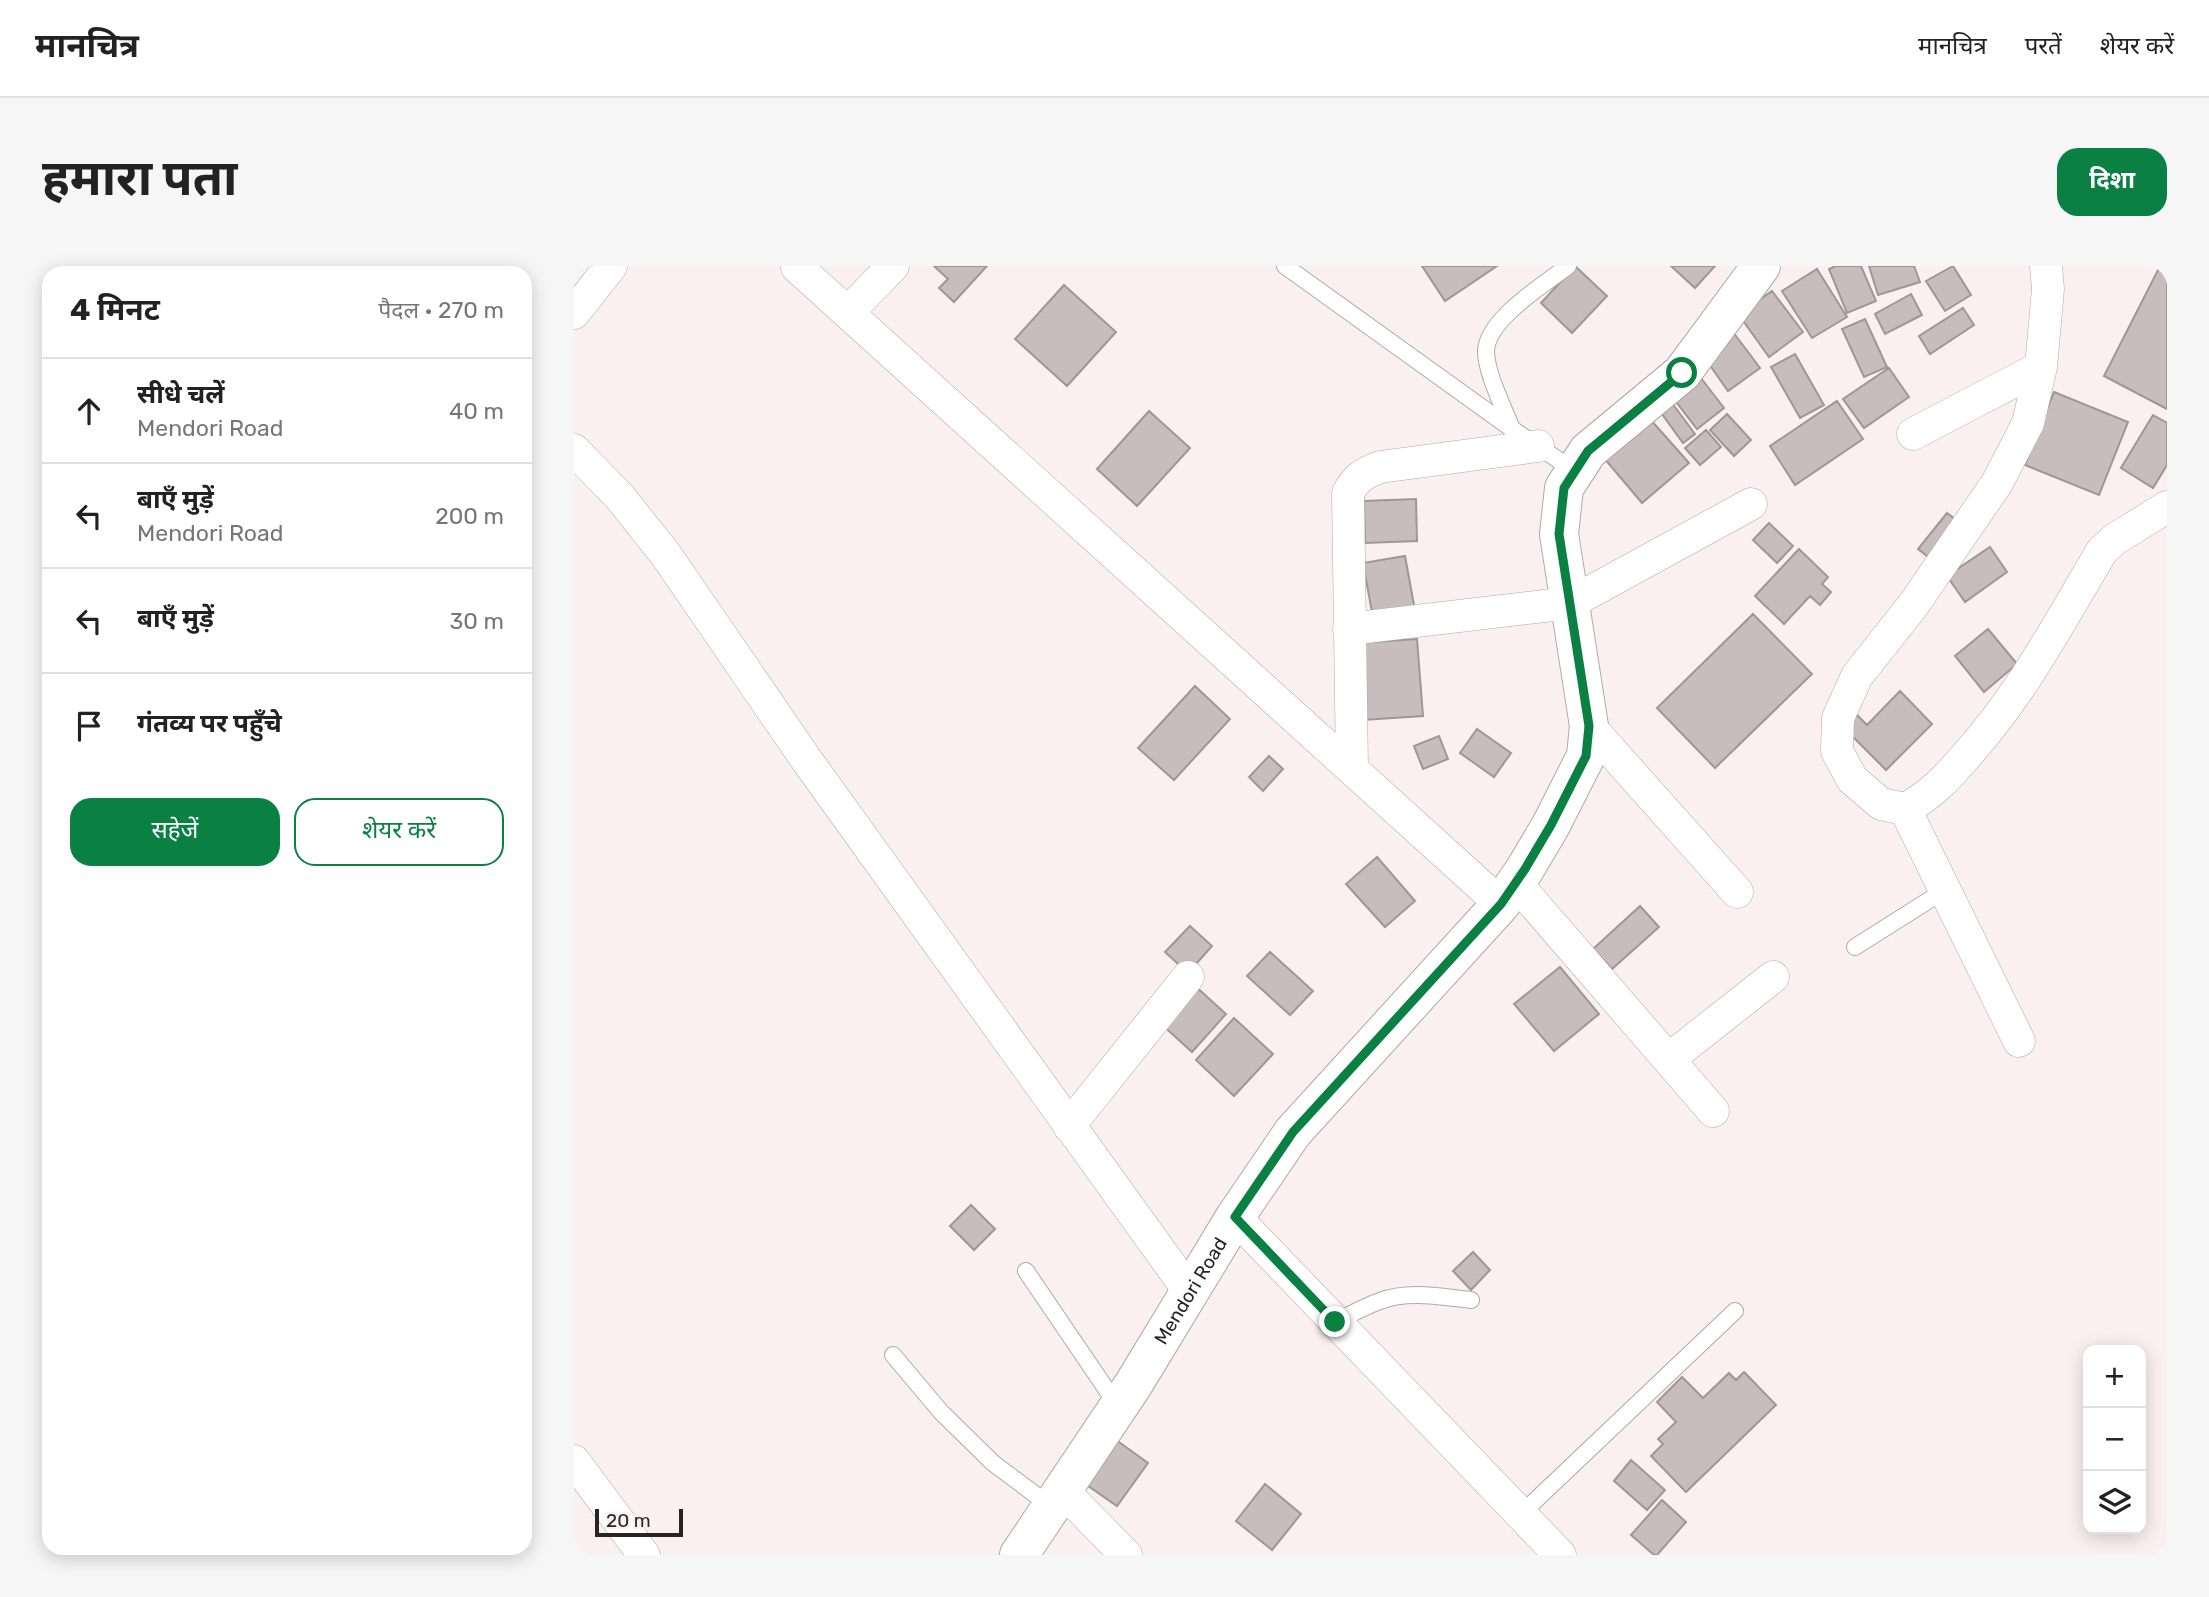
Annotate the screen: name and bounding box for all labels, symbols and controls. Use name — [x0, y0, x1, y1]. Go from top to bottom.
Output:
text: मानचित्र — [35, 26, 139, 65]
text: मानचित्र — [1918, 32, 1987, 60]
text: परतें — [2025, 32, 2062, 60]
text: शेयर करें — [2100, 32, 2174, 60]
button: दिशा — [2057, 148, 2167, 216]
text: हमारा पता — [42, 149, 237, 207]
text: 4 मिनट — [70, 292, 160, 328]
text: पैदल · 270 m — [378, 296, 504, 324]
route start — [1666, 357, 1697, 388]
text: सीधे चलें — [137, 379, 225, 410]
icon: ahead — [70, 392, 108, 430]
text: 40 m — [449, 397, 504, 425]
text: Mendori Road — [137, 414, 283, 442]
text: बाएँ मुड़ें — [137, 484, 214, 515]
icon: left — [70, 497, 108, 535]
text: 200 m — [435, 502, 504, 530]
text: Mendori Road — [137, 519, 283, 547]
icon: left — [70, 602, 108, 640]
text: बाएँ मुड़ें — [137, 603, 214, 634]
text: 30 m — [449, 607, 504, 635]
icon: arrive — [70, 707, 108, 745]
text: गंतव्य पर पहुँचे — [137, 708, 282, 739]
button: सहेजें — [70, 798, 280, 866]
button: शेयर करें — [294, 798, 504, 866]
street label: Mendori Road — [1149, 1233, 1231, 1348]
route end — [1319, 1306, 1350, 1337]
map controls — [2083, 1345, 2146, 1534]
button: + — [2083, 1345, 2146, 1408]
button: − — [2083, 1408, 2146, 1471]
button: layers — [2083, 1471, 2146, 1534]
scale bar — [595, 1506, 682, 1538]
text: 20 m — [606, 1509, 651, 1532]

